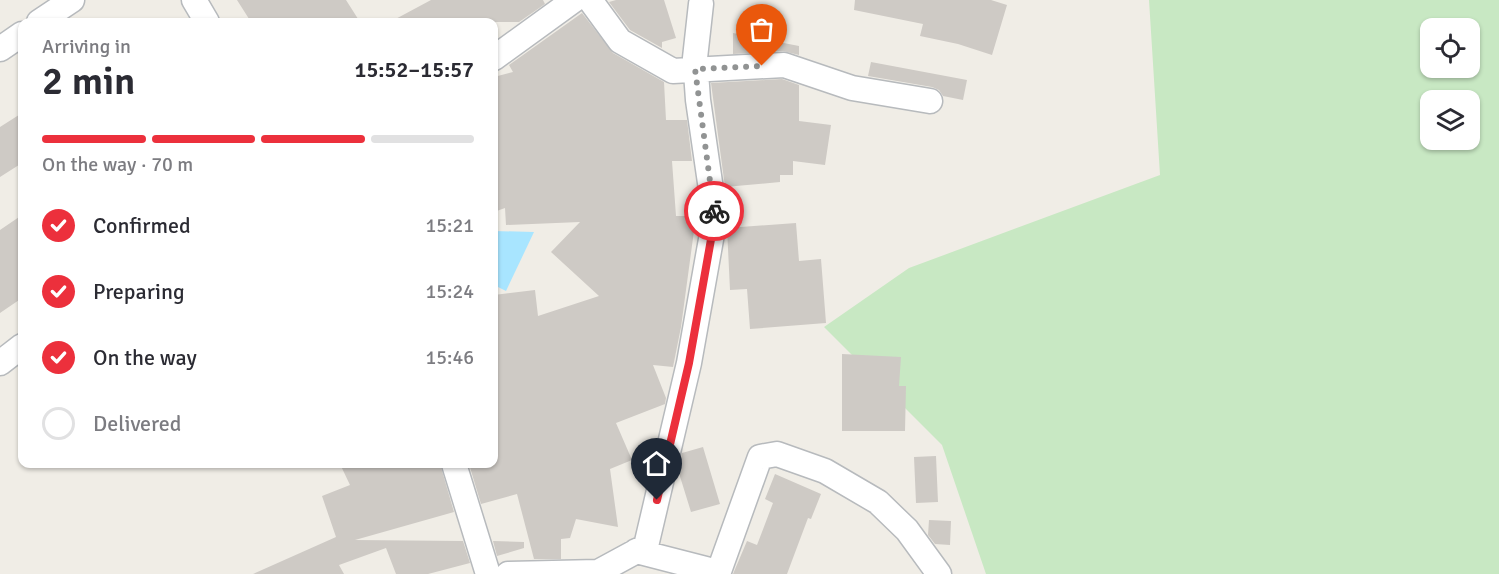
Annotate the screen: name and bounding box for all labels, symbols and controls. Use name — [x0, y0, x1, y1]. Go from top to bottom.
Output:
pin — [736, 4, 787, 66]
icon: bag — [745, 13, 778, 46]
map controls — [1420, 18, 1480, 150]
button: locate — [1420, 18, 1480, 78]
text: Arriving in — [42, 34, 131, 59]
text: 15:52–15:57 — [355, 56, 474, 83]
text: 2 min — [42, 57, 135, 105]
button: layers — [1420, 90, 1480, 150]
text: On the way · 70 m — [42, 152, 193, 177]
courier — [684, 181, 744, 241]
icon: bike — [698, 195, 731, 228]
icon: check — [42, 209, 75, 242]
text: Confirmed — [93, 212, 191, 239]
text: 15:21 — [425, 213, 474, 238]
icon: check — [42, 275, 75, 308]
text: Preparing — [93, 278, 185, 305]
text: 15:24 — [425, 279, 474, 304]
icon: check — [42, 341, 75, 374]
text: On the way — [93, 344, 197, 371]
text: 15:46 — [425, 345, 474, 370]
text: Delivered — [93, 410, 181, 437]
pin — [631, 438, 682, 500]
icon: home — [640, 447, 673, 480]

